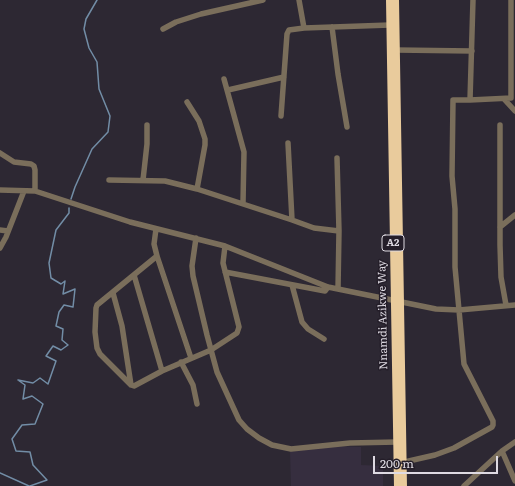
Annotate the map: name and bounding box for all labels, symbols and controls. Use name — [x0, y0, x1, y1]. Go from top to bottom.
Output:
road number: A2 — [382, 235, 404, 251]
street label: Nnamdi Azikwe Way — [375, 260, 391, 370]
scale bar — [375, 448, 500, 474]
text: 200 m — [380, 454, 414, 472]

